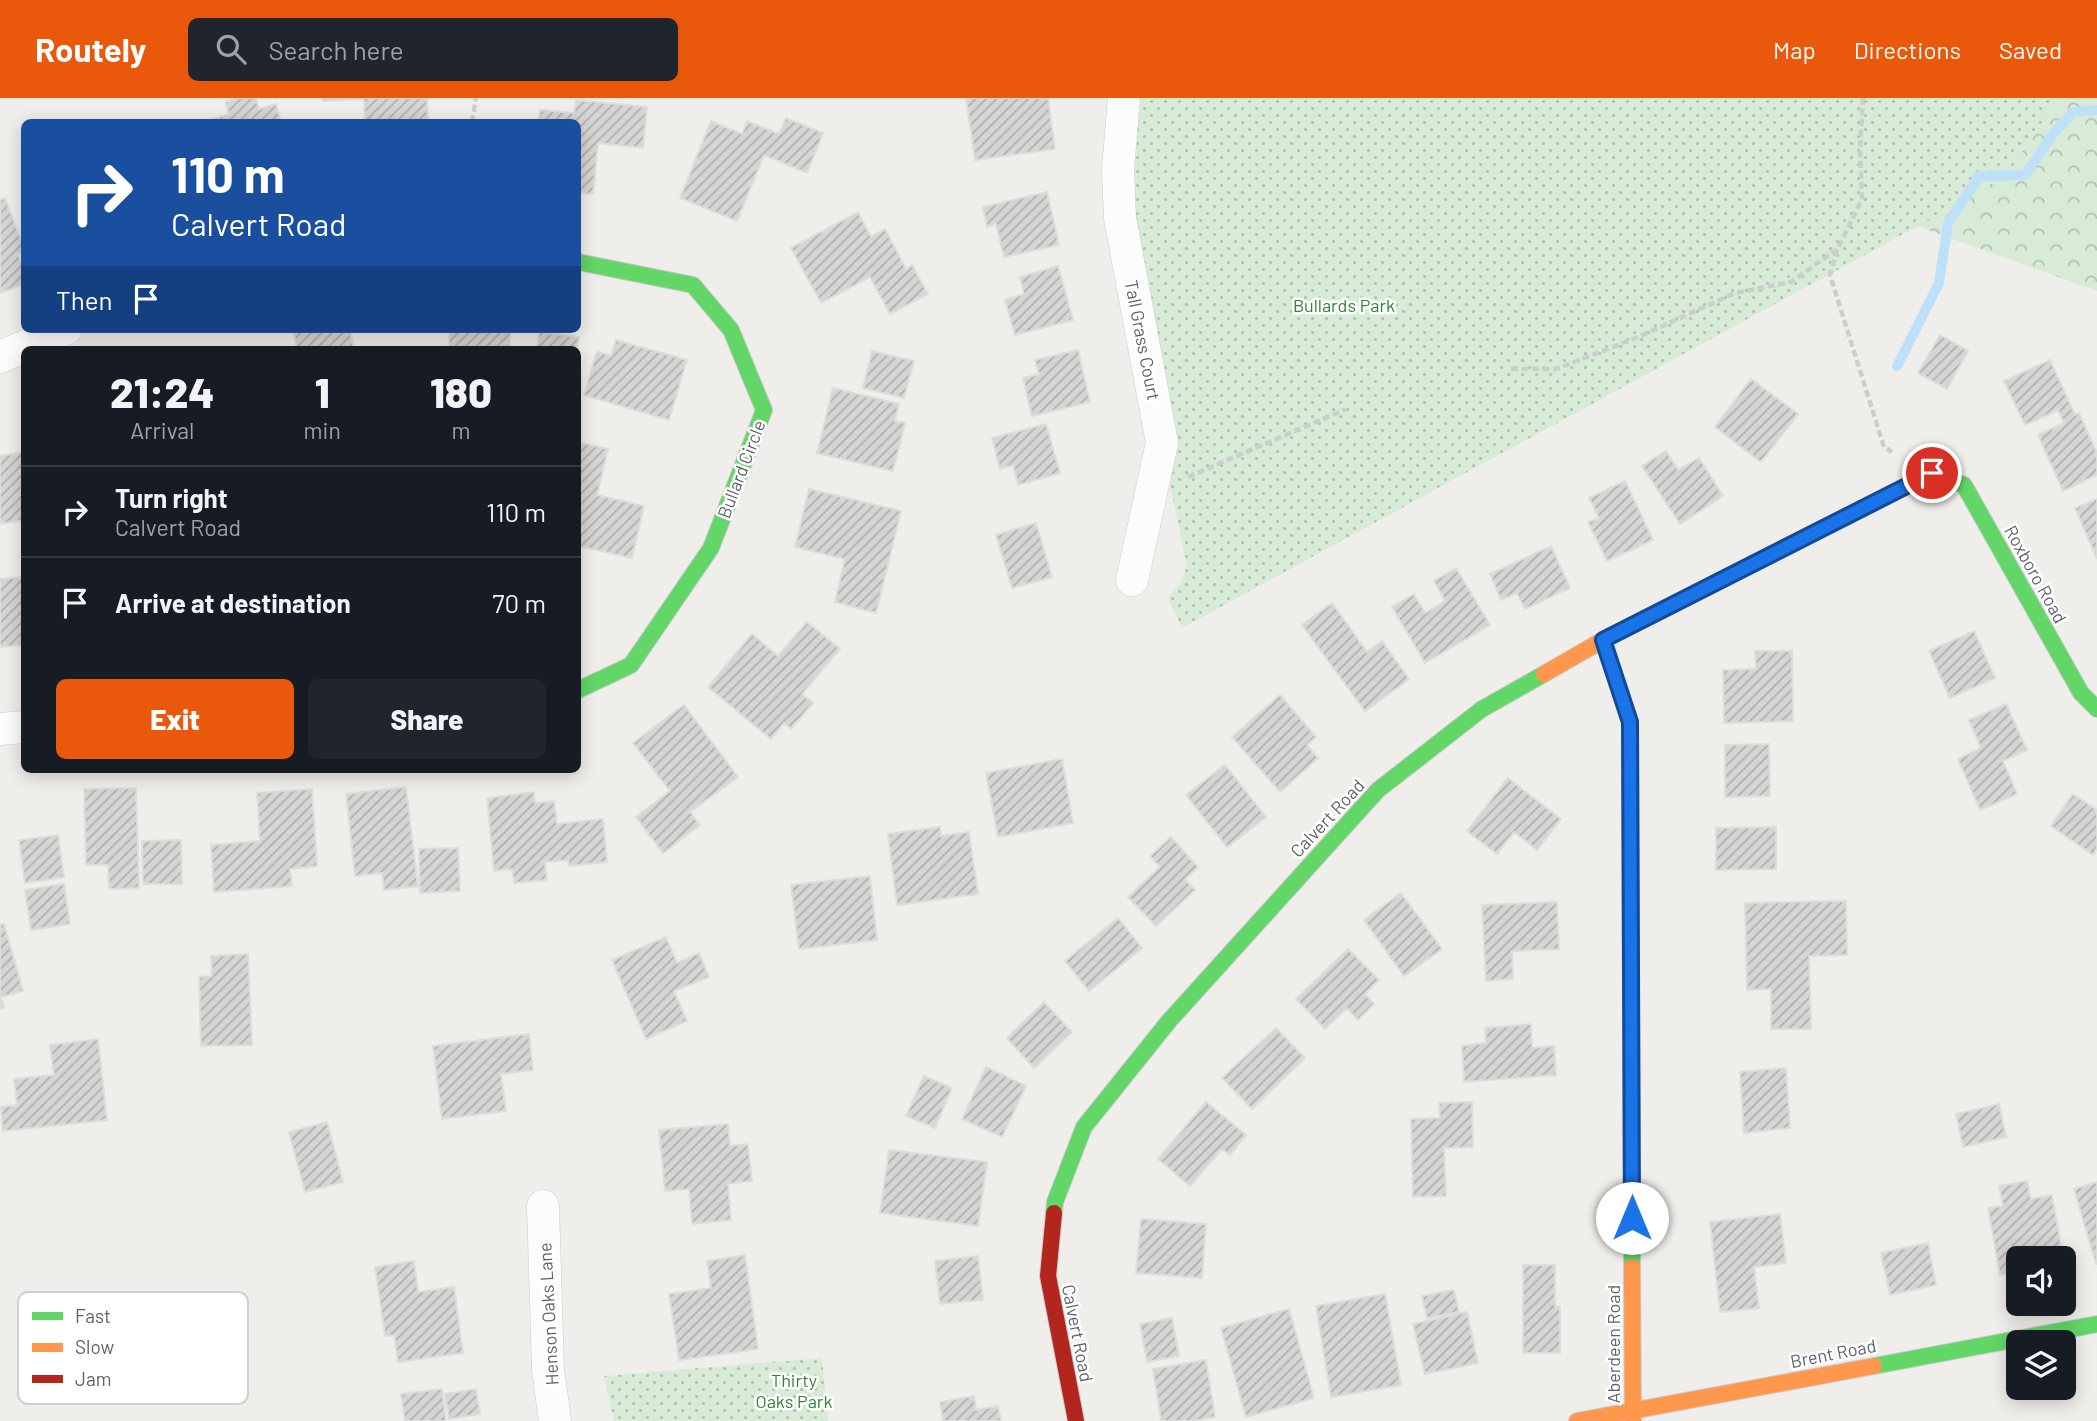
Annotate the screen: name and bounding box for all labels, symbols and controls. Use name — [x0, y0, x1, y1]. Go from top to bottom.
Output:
search box — [188, 18, 678, 81]
text: Routely — [35, 29, 146, 69]
icon: search — [212, 30, 250, 68]
text: Search here — [268, 34, 404, 65]
text: Map — [1773, 35, 1816, 64]
text: Directions — [1854, 35, 1961, 64]
text: Saved — [1999, 35, 2062, 64]
text: 110 m — [171, 144, 285, 203]
icon: right — [56, 147, 147, 238]
text: Calvert Road — [171, 204, 347, 242]
street label: Tall Grass Court — [1121, 278, 1165, 402]
icon: arrive — [127, 280, 165, 318]
text: Then — [56, 284, 113, 315]
park label: Bullards Park — [1293, 294, 1395, 316]
text: 21:24 — [110, 366, 214, 416]
text: 1 — [315, 366, 330, 416]
text: 180 — [430, 366, 492, 416]
text: Arrival — [130, 416, 194, 444]
text: min — [304, 416, 341, 444]
text: m — [451, 416, 470, 444]
street label: Bullard Circle — [712, 417, 770, 521]
pin — [1902, 443, 1962, 503]
icon: arrive — [1913, 454, 1951, 492]
text: Turn right — [115, 482, 228, 513]
icon: right — [56, 493, 94, 531]
text: 110 m — [486, 496, 546, 527]
text: Calvert Road — [115, 513, 241, 541]
street label: Roxboro Road — [2000, 521, 2072, 627]
icon: arrive — [56, 584, 94, 622]
text: Arrive at destination — [115, 587, 351, 618]
text: 70 m — [492, 587, 546, 618]
button: Exit — [56, 679, 294, 759]
button: Share — [308, 679, 546, 759]
street label: Calvert Road — [1285, 774, 1369, 862]
position arrow — [1595, 1181, 1669, 1255]
street label: Henson Oaks Lane — [533, 1242, 563, 1386]
map controls — [2006, 1246, 2076, 1400]
button: sound — [2006, 1246, 2076, 1316]
street label: Calvert Road — [1058, 1282, 1098, 1384]
street label: Aberdeen Road — [1602, 1285, 1624, 1403]
legend — [18, 1292, 248, 1404]
text: Fast — [75, 1304, 111, 1327]
button: layers — [2006, 1330, 2076, 1400]
street label: Brent Road — [1788, 1334, 1878, 1372]
text: Slow — [75, 1335, 114, 1358]
text: Jam — [75, 1367, 111, 1390]
park label: Thirty Oaks Park — [756, 1369, 832, 1412]

